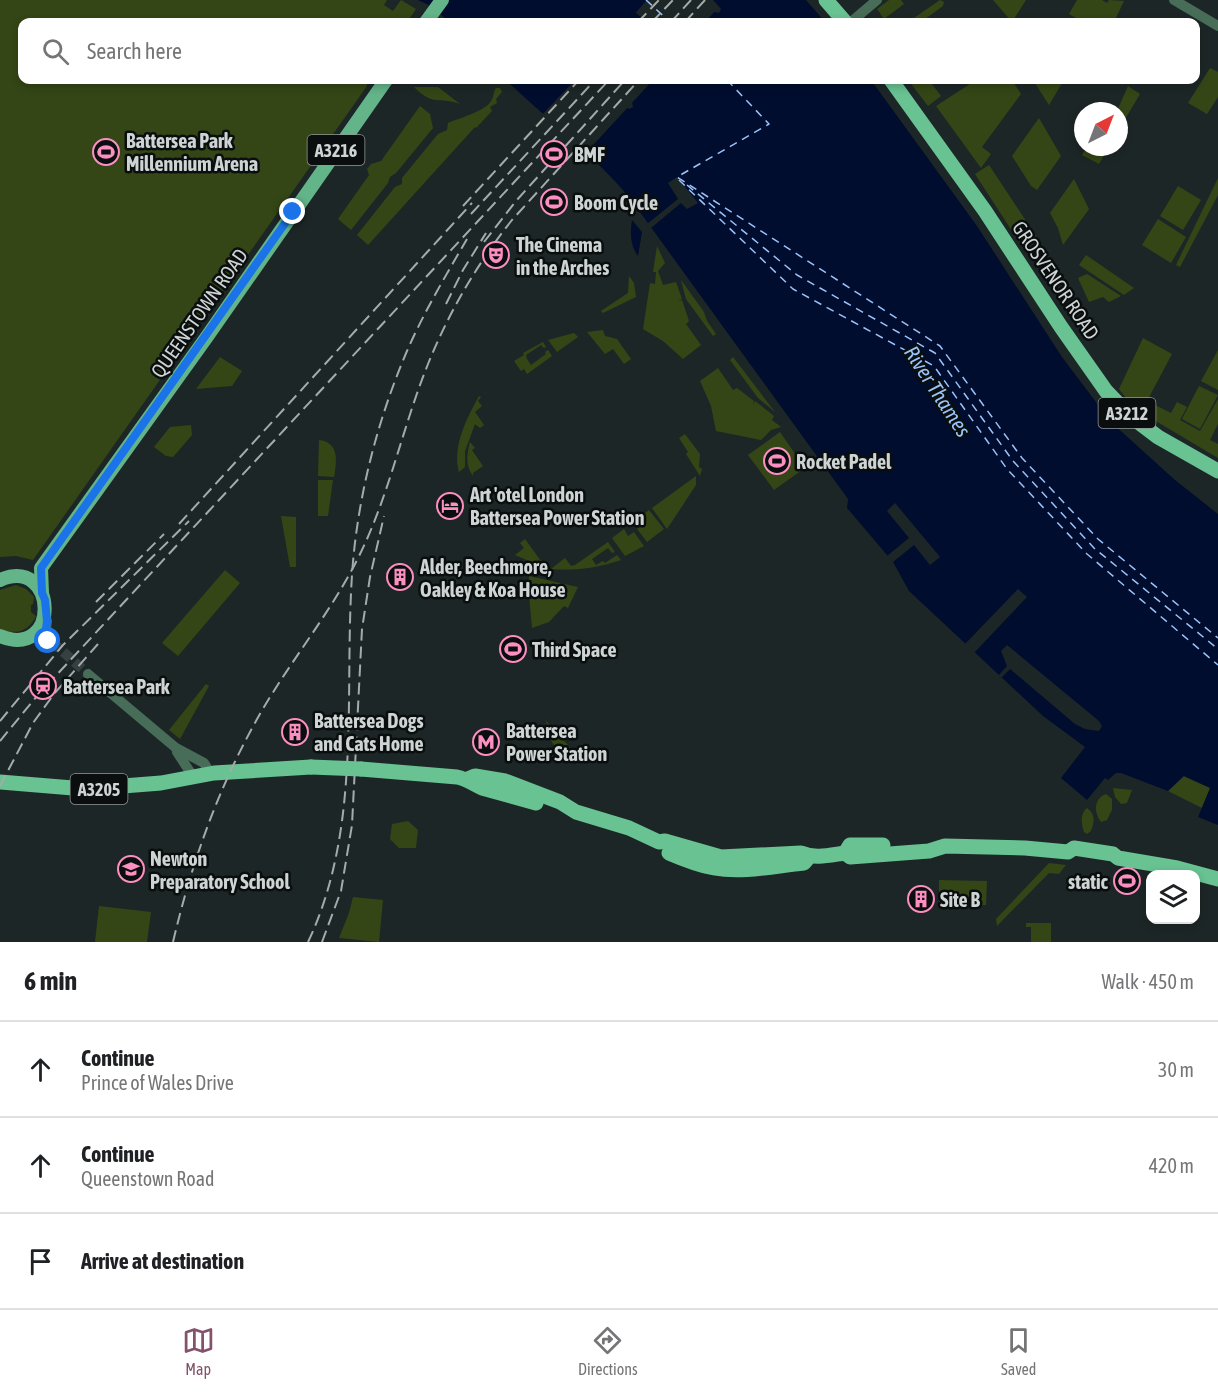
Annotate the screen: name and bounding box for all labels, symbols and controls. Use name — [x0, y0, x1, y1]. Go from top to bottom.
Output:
search box — [18, 18, 1200, 84]
icon: search — [39, 35, 72, 68]
text: Search here — [87, 38, 182, 64]
north arrow — [1074, 102, 1128, 156]
place label: Battersea Park Millennium Arena — [126, 129, 258, 175]
road number: A3216 — [308, 135, 364, 165]
sports icon: Battersea Park Millennium Arena — [91, 137, 121, 167]
sports icon: BMF — [539, 139, 569, 169]
place label: BMF — [574, 143, 605, 166]
sports icon: Boom Cycle — [539, 187, 569, 217]
place label: Boom Cycle — [574, 191, 658, 214]
route end — [279, 198, 305, 224]
street label: GROSVENOR ROAD — [1008, 217, 1104, 343]
place label: The Cinema in the Arches — [516, 233, 609, 279]
theatre icon: The Cinema in the Arches — [481, 240, 511, 270]
street label: QUEENSTOWN ROAD — [146, 244, 252, 382]
water label: River Thames — [900, 341, 976, 441]
road number: A3212 — [1098, 398, 1156, 428]
sports icon: Rocket Padel — [762, 446, 792, 476]
place label: Rocket Padel — [796, 450, 892, 473]
place label: Art 'otel London Battersea Power Station — [469, 483, 644, 529]
hotel icon: Art 'otel London Battersea Power Station — [435, 491, 465, 521]
place label: Alder, Beechmore, Oakley & Koa House — [419, 555, 566, 601]
building icon: Alder, Beechmore, Oakley & Koa House — [385, 562, 415, 592]
route start — [34, 627, 60, 653]
sports icon: Third Space — [498, 634, 528, 664]
place label: Third Space — [532, 638, 616, 661]
station icon: Battersea Park — [28, 671, 58, 701]
place label: Battersea Park — [63, 675, 170, 698]
place label: Battersea Dogs and Cats Home — [314, 709, 424, 755]
building icon: Battersea Dogs and Cats Home — [280, 717, 310, 747]
place label: Battersea Power Station — [506, 719, 607, 765]
metro station icon: Battersea Power Station — [471, 727, 501, 757]
road number: A3205 — [70, 774, 128, 804]
place label: Newton Preparatory School — [150, 847, 290, 893]
school or university icon: Newton Preparatory School — [116, 854, 146, 884]
sports icon: static — [1112, 866, 1142, 896]
place label: static — [1068, 870, 1109, 893]
map controls — [1146, 870, 1200, 924]
button: layers — [1146, 870, 1200, 924]
building icon: Site B — [906, 884, 936, 914]
place label: Site B — [940, 888, 980, 911]
text: 6 min — [24, 966, 77, 996]
text: Walk · 450 m — [1102, 970, 1194, 993]
text: Continue — [81, 1045, 155, 1071]
icon: ahead — [24, 1053, 57, 1086]
text: 30 m — [1158, 1058, 1194, 1081]
text: Prince of Wales Drive — [81, 1071, 234, 1094]
text: Continue — [81, 1141, 155, 1167]
icon: ahead — [24, 1149, 57, 1182]
text: 420 m — [1149, 1154, 1194, 1177]
text: Queenstown Road — [81, 1167, 214, 1190]
icon: arrive — [24, 1245, 57, 1278]
text: Arrive at destination — [81, 1248, 244, 1274]
tab: Map — [182, 1324, 215, 1378]
tab: Directions — [578, 1324, 638, 1378]
tab: Saved — [1001, 1324, 1036, 1378]

